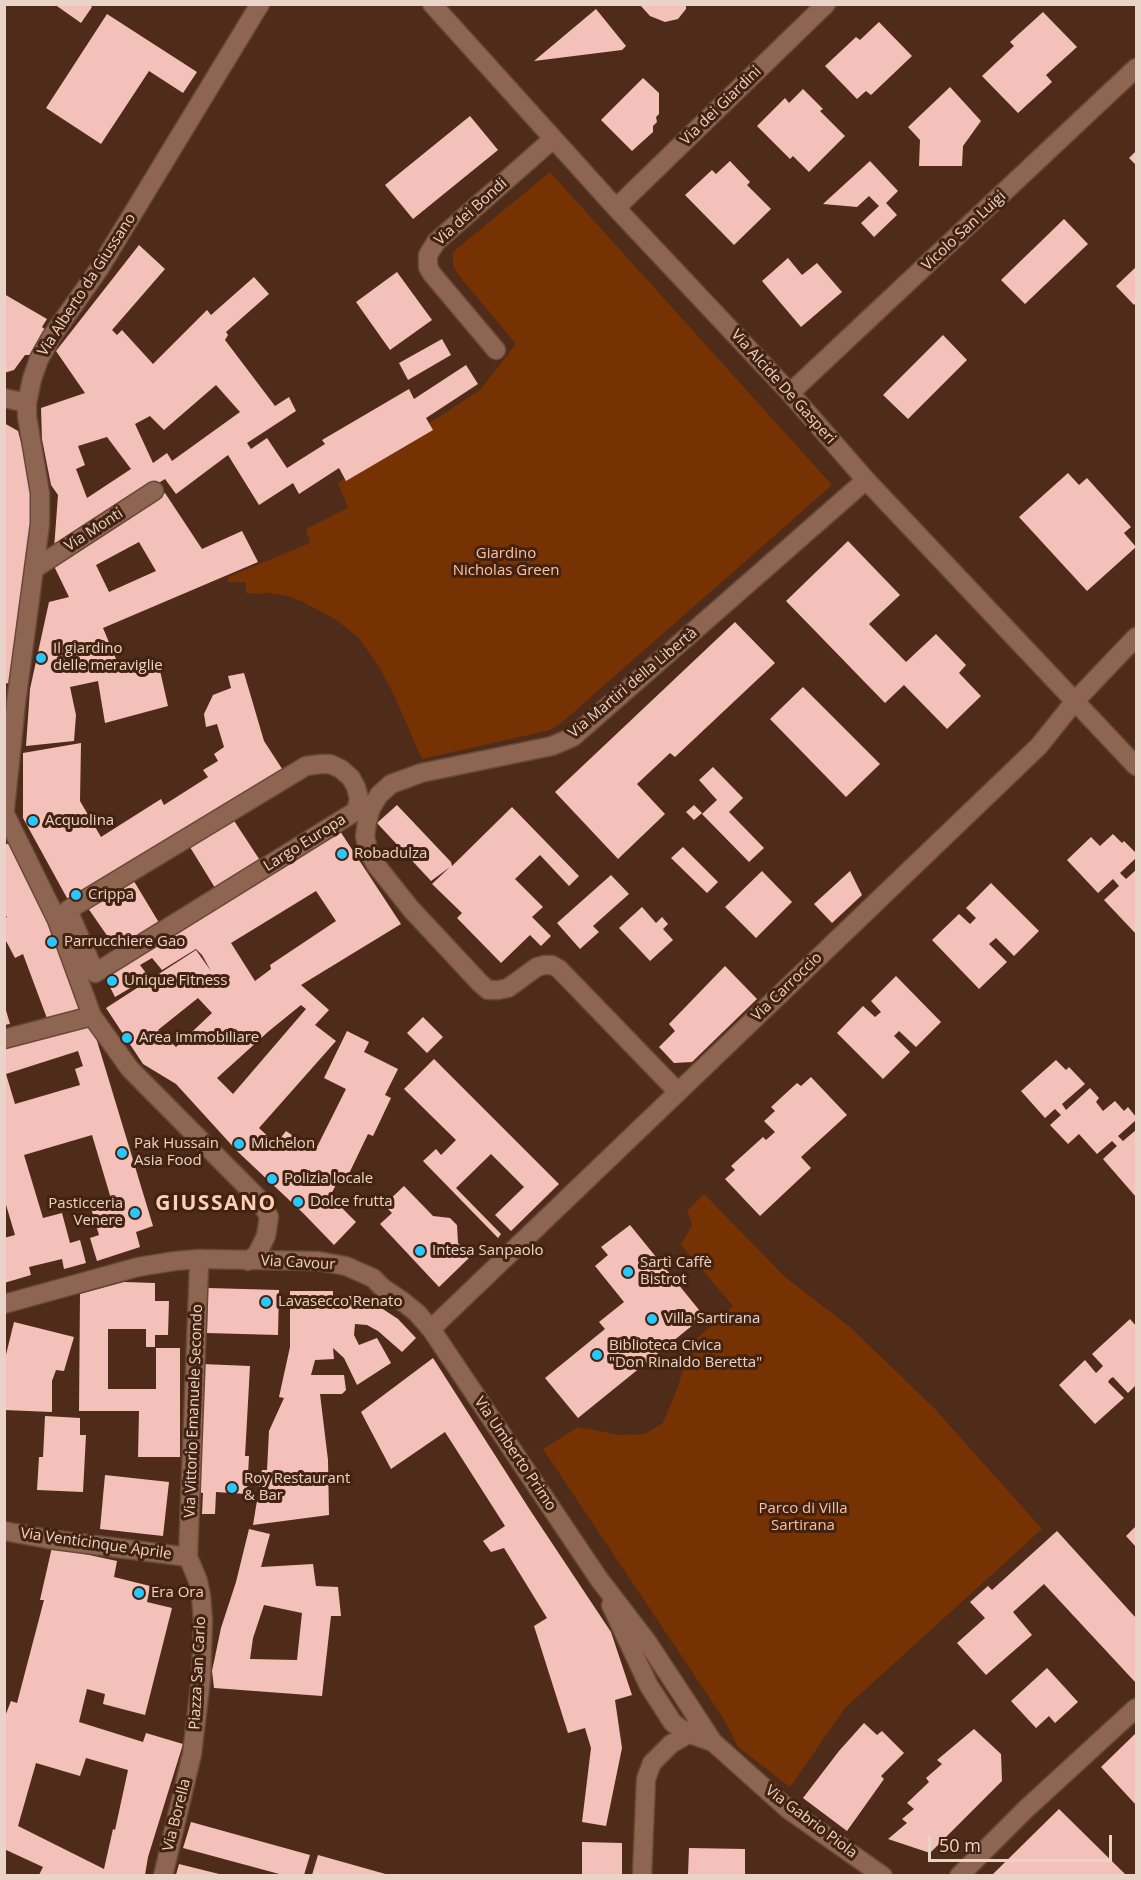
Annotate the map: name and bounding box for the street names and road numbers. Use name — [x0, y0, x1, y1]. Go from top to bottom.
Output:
street label: Via dei Giardini — [677, 63, 765, 149]
street label: Via dei Bondi — [431, 175, 511, 249]
street label: Vicolo San Luigi — [918, 188, 1010, 274]
street label: Via Alberto da Giussano — [34, 210, 140, 360]
street label: Via Alcide De Gasperi — [727, 326, 839, 448]
street label: Via Monti — [62, 505, 126, 555]
street label: Via Martiri della Libertà — [565, 624, 701, 742]
street label: Largo Europa — [261, 811, 349, 875]
street label: Via Carroccio — [748, 949, 826, 1025]
street label: Via Cavour — [260, 1252, 336, 1274]
street label: Via Vittorio Emanuele Secondo — [181, 1304, 207, 1518]
street label: Via Umberto Primo — [470, 1394, 560, 1514]
street label: Via Venticinque Aprile — [19, 1524, 173, 1564]
street label: Piazza San Carlo — [186, 1616, 210, 1730]
street label: Via Borella — [159, 1777, 195, 1853]
street label: Via Gabrio Piola — [762, 1782, 860, 1862]

